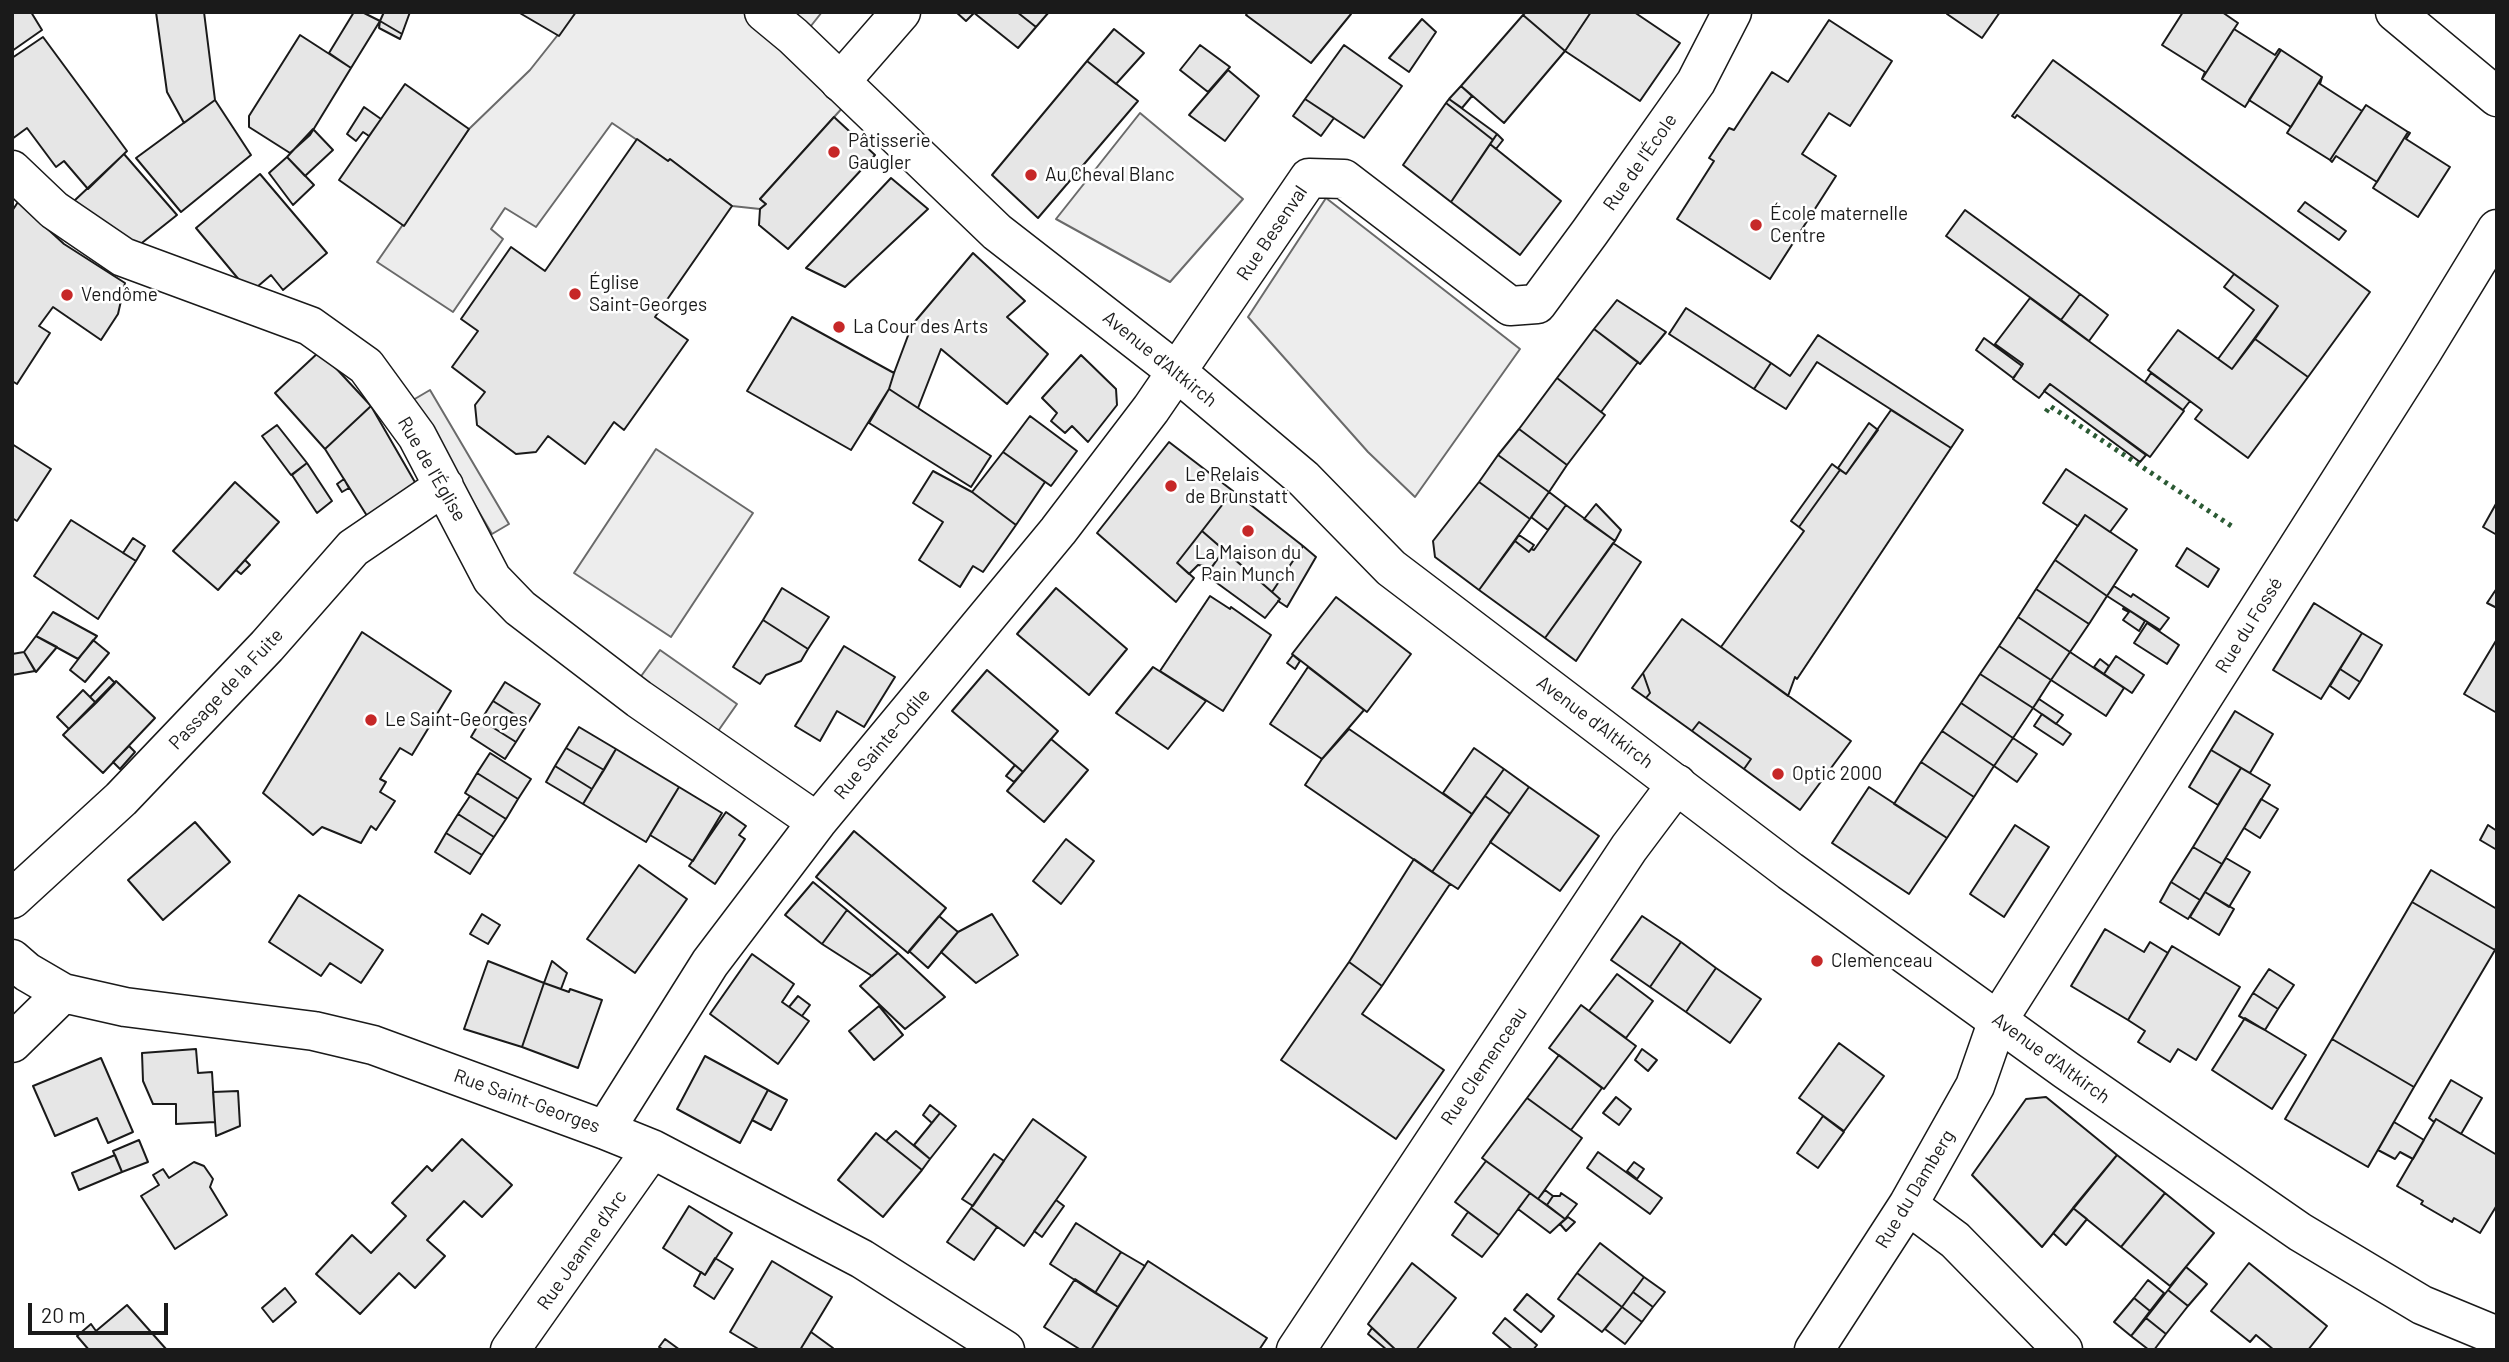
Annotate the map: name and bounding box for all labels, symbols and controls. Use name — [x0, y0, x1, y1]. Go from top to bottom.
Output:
street label: Rue de l'École — [1598, 109, 1682, 215]
place label: Pâtisserie Gaugler — [848, 130, 931, 174]
marker: Pâtisserie Gaugler — [826, 144, 842, 160]
place label: Au Cheval Blanc — [1045, 164, 1175, 186]
marker: Au Cheval Blanc — [1023, 167, 1039, 183]
street label: Rue Besenval — [1232, 181, 1312, 285]
place label: École maternelle Centre — [1770, 203, 1908, 247]
marker: École maternelle Centre — [1748, 217, 1764, 233]
place label: Église Saint-Georges — [589, 272, 707, 316]
place label: Vendôme — [81, 284, 158, 306]
marker: Église Saint-Georges — [567, 286, 583, 302]
marker: Vendôme — [59, 287, 75, 303]
street label: Avenue d'Altkirch — [1098, 306, 1222, 412]
place label: La Cour des Arts — [853, 316, 988, 338]
marker: La Cour des Arts — [831, 319, 847, 335]
street label: Rue de l'Église — [393, 413, 471, 525]
place label: Le Relais de Brunstatt — [1185, 464, 1288, 508]
marker: Le Relais de Brunstatt — [1163, 478, 1179, 494]
marker: La Maison du Pain Munch — [1240, 523, 1256, 539]
place label: La Maison du Pain Munch — [1195, 542, 1301, 586]
street label: Rue du Fossé — [2211, 573, 2287, 677]
street label: Passage de la Fuite — [164, 624, 288, 754]
street label: Avenue d'Altkirch — [1532, 671, 1658, 773]
street label: Rue Sainte-Odile — [829, 684, 935, 804]
place label: Le Saint-Georges — [385, 709, 528, 731]
marker: Le Saint-Georges — [363, 712, 379, 728]
place label: Optic 2000 — [1792, 763, 1882, 785]
marker: Optic 2000 — [1770, 766, 1786, 782]
place label: Clemenceau — [1831, 950, 1933, 972]
marker: Clemenceau — [1809, 953, 1825, 969]
street label: Rue Clemenceau — [1436, 1003, 1532, 1129]
street label: Avenue d'Altkirch — [1988, 1008, 2114, 1108]
street label: Rue Saint-Georges — [451, 1064, 603, 1138]
street label: Rue du Damberg — [1871, 1126, 1959, 1252]
street label: Rue Jeanne d'Arc — [532, 1186, 632, 1314]
scale bar — [32, 1288, 172, 1332]
text: 20 m — [41, 1302, 86, 1327]

